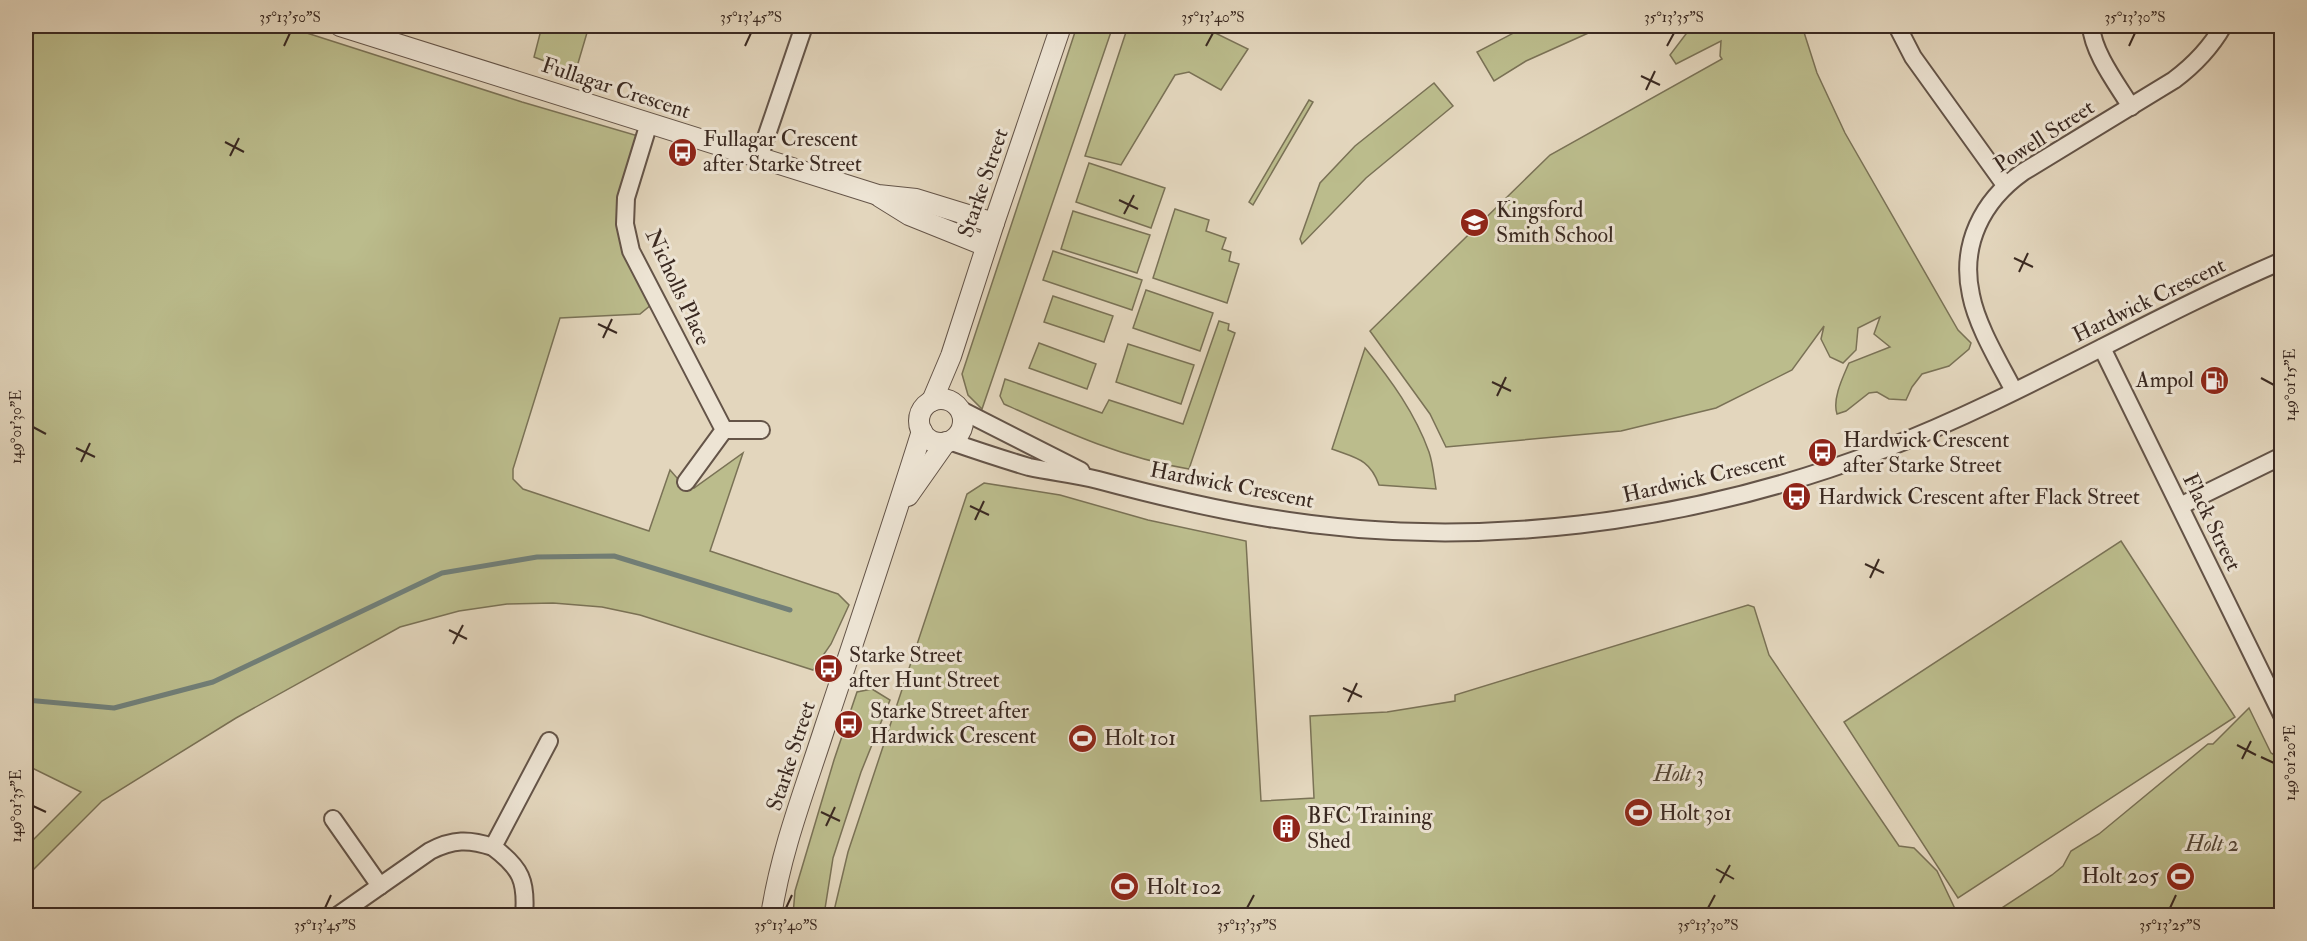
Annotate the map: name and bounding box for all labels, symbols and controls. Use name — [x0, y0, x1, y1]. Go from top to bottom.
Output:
text: 35°13'50"S — [259, 8, 321, 27]
text: 35°13'45"S — [720, 8, 782, 27]
text: 35°13'40"S — [1181, 8, 1245, 27]
text: 35°13'35"S — [1644, 8, 1704, 27]
text: 35°13'30"S — [2105, 8, 2165, 27]
street label: Fullagar Crescent — [538, 51, 694, 125]
street label: Powell Street — [1988, 93, 2100, 179]
place label: Fullagar Crescent after Starke Street — [703, 125, 862, 178]
street label: Starke Street — [951, 125, 1015, 241]
bus stop icon: Fullagar Crescent after Starke Street — [666, 136, 698, 168]
place label: Kingsford Smith School — [1496, 196, 1614, 249]
school or university icon: Kingsford Smith School — [1459, 207, 1491, 239]
street label: Nicholls Place — [639, 224, 717, 350]
street label: Hardwick Crescent — [2068, 251, 2230, 349]
text: 149°01'15"E — [2281, 349, 2300, 421]
fuel station icon: Ampol — [2199, 364, 2231, 396]
place label: Ampol — [2135, 366, 2194, 395]
text: 149°01'30"E — [7, 390, 26, 464]
place label: Hardwick Crescent after Starke Street — [1843, 426, 2009, 479]
bus stop icon: Hardwick Crescent after Starke Street — [1806, 437, 1838, 469]
street label: Hardwick Crescent — [1620, 445, 1788, 509]
street label: Hardwick Crescent — [1148, 455, 1316, 515]
street label: Flack Street — [2176, 468, 2248, 576]
bus stop icon: Hardwick Crescent after Flack Street — [1781, 481, 1813, 513]
place label: Hardwick Crescent after Flack Street — [1818, 483, 2140, 511]
place label: Starke Street after Hunt Street — [849, 641, 1000, 694]
bus stop icon: Starke Street after Hunt Street — [812, 652, 844, 684]
place label: Starke Street after Hardwick Crescent — [870, 697, 1036, 750]
street label: Starke Street — [760, 698, 822, 814]
bus stop icon: Starke Street after Hardwick Crescent — [833, 708, 865, 740]
sports icon: Holt 101 — [1067, 722, 1099, 754]
place label: Holt 101 — [1104, 724, 1176, 752]
text: 149°01'20"E — [2281, 725, 2300, 801]
park label: Holt 3 — [1653, 760, 1704, 788]
text: 149°01'35"E — [7, 769, 26, 842]
sports icon: Holt 301 — [1622, 797, 1654, 829]
place label: Holt 301 — [1659, 799, 1732, 827]
place label: BFC Training Shed — [1307, 802, 1434, 855]
building icon: BFC Training Shed — [1270, 813, 1302, 845]
park label: Holt 2 — [2184, 830, 2239, 858]
sports icon: Holt 205 — [2164, 860, 2196, 892]
place label: Holt 205 — [2081, 862, 2159, 890]
sports icon: Holt 102 — [1109, 871, 1141, 903]
place label: Holt 102 — [1146, 873, 1222, 901]
text: 35°13'45"S — [294, 916, 356, 935]
text: 35°13'40"S — [754, 916, 818, 935]
text: 35°13'35"S — [1217, 916, 1277, 935]
text: 35°13'30"S — [1678, 916, 1738, 935]
text: 35°13'25"S — [2139, 916, 2201, 935]

